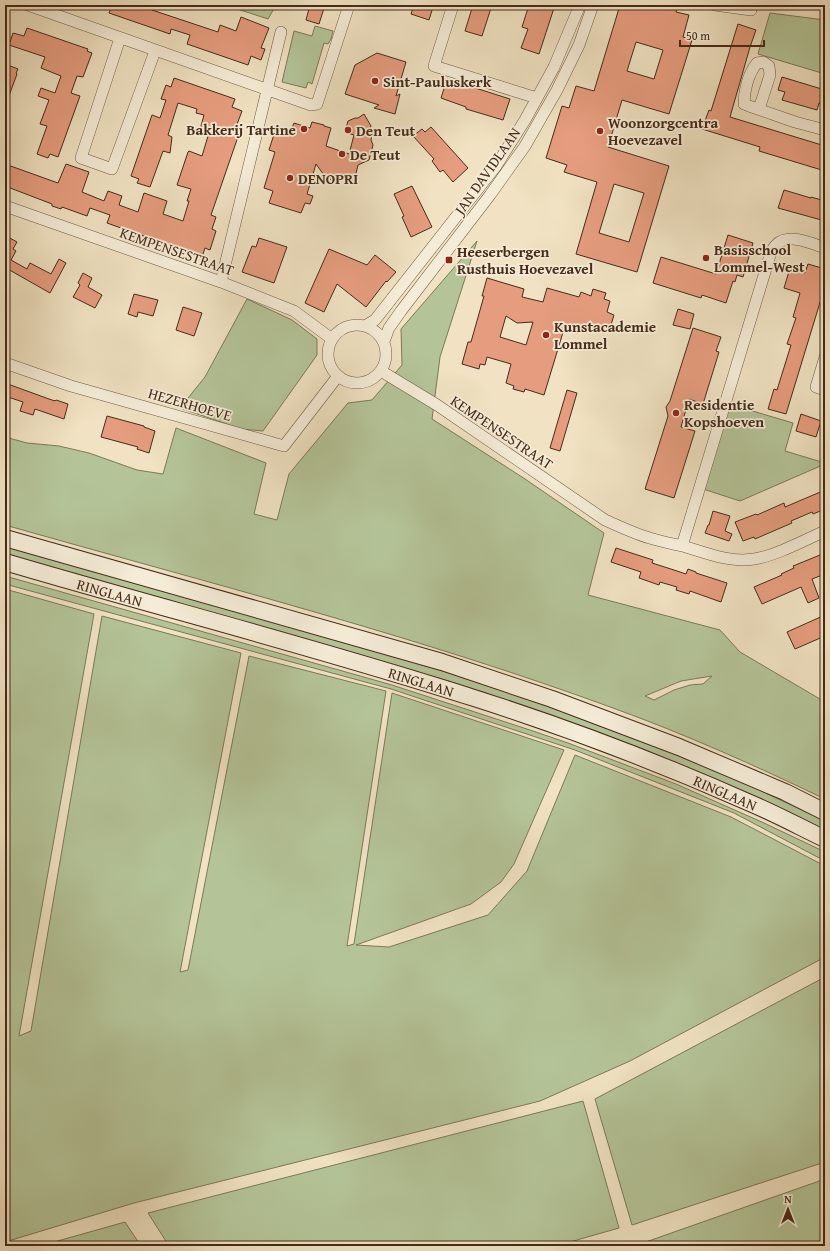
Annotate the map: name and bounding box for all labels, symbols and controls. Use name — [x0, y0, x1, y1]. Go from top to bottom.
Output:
scale bar — [680, 22, 764, 48]
text: 50 m — [686, 27, 710, 44]
place label: Sint-Pauluskerk — [383, 71, 492, 92]
marker: Sint-Pauluskerk — [370, 76, 380, 86]
place label: Woonzorgcentra Hoevezavel — [608, 112, 718, 150]
place label: Bakkerij Tartine — [186, 119, 296, 140]
place label: Den Teut — [356, 120, 416, 141]
street label: JAN DAVIDLAAN — [448, 123, 525, 221]
marker: Bakkerij Tartine — [299, 124, 309, 134]
marker: Den Teut — [343, 125, 353, 135]
marker: Woonzorgcentra Hoevezavel — [595, 126, 605, 136]
place label: De Teut — [350, 144, 401, 165]
marker: De Teut — [337, 149, 347, 159]
place label: DENOPRI — [298, 168, 358, 189]
marker: DENOPRI — [285, 173, 295, 183]
street label: KEMPENSESTRAAT — [117, 222, 237, 281]
place label: Basisschool Lommel-West — [714, 239, 805, 277]
place label: Heeserbergen Rusthuis Hoevezavel — [457, 241, 594, 279]
marker: Basisschool Lommel-West — [701, 253, 711, 263]
marker: Heeserbergen Rusthuis Hoevezavel — [444, 255, 454, 265]
place label: Kunstacademie Lommel — [554, 316, 656, 354]
marker: Kunstacademie Lommel — [541, 330, 551, 340]
street label: HEZERHOEVE — [146, 382, 235, 426]
street label: KEMPENSESTRAAT — [447, 390, 558, 474]
place label: Residentie Kopshoeven — [684, 394, 764, 432]
marker: Residentie Kopshoeven — [671, 408, 681, 418]
street label: RINGLAAN — [75, 573, 145, 611]
street label: RINGLAAN — [386, 662, 457, 701]
street label: RINGLAAN — [690, 769, 761, 815]
north arrow — [768, 1189, 808, 1229]
text: N — [784, 1191, 792, 1207]

